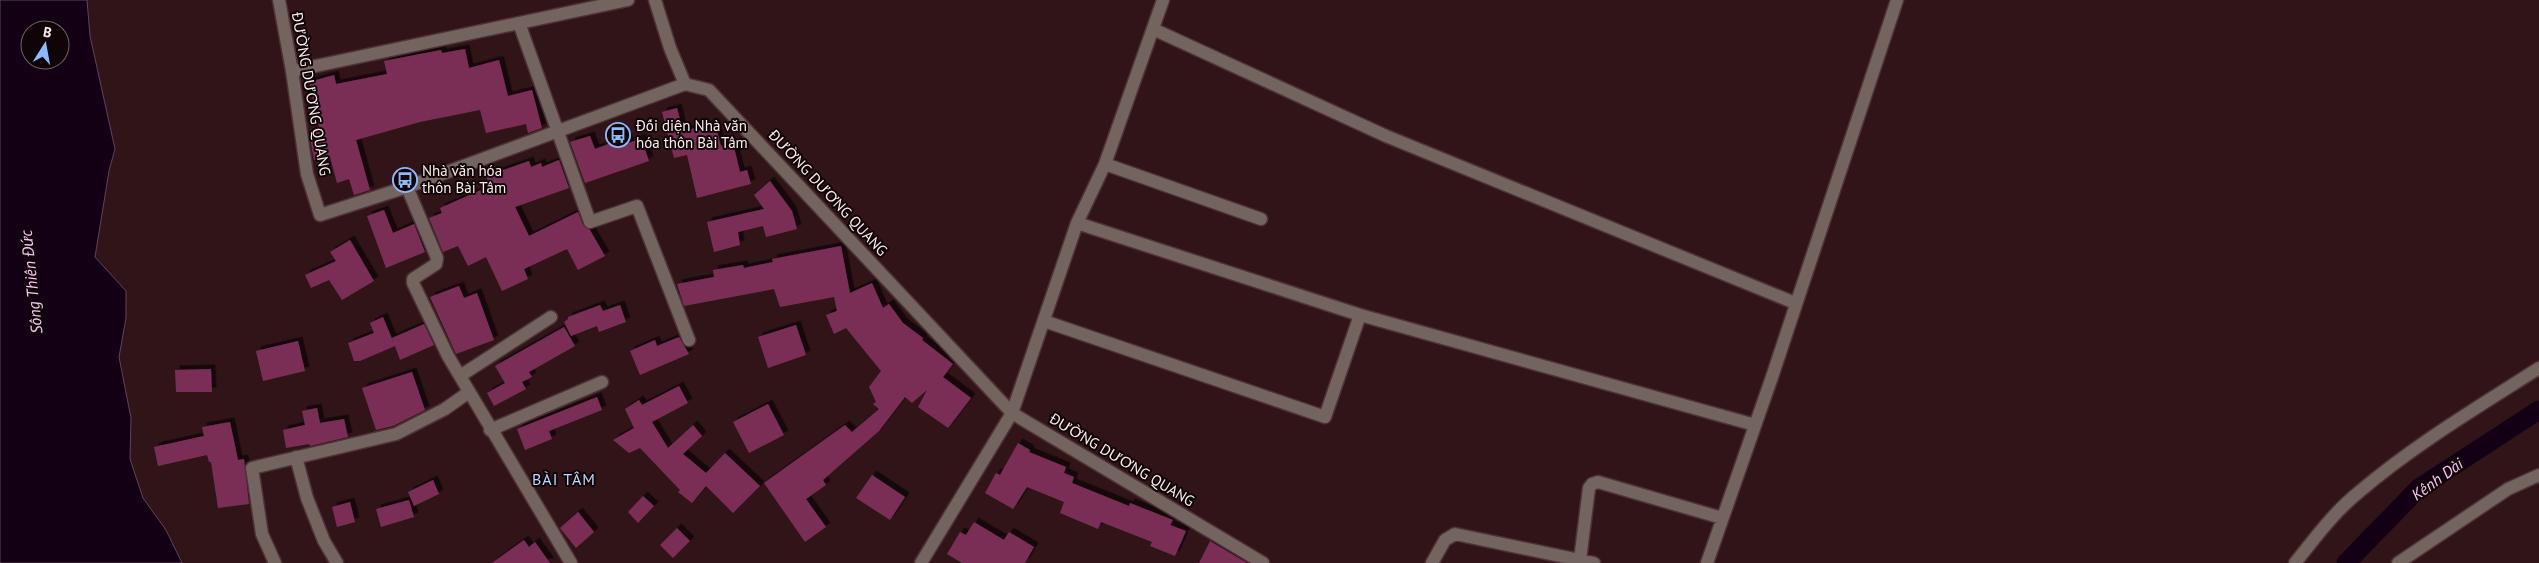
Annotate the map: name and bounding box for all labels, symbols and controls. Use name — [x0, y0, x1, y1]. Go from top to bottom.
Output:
street label: ĐƯỜNG DƯƠNG QUANG — [288, 10, 335, 177]
north arrow — [20, 20, 70, 70]
text: B — [42, 23, 53, 42]
place label: Đối diện Nhà văn hóa thôn Bài Tâm — [635, 116, 748, 152]
bus stop icon: Đối diện Nhà văn hóa thôn Bài Tâm — [605, 122, 631, 148]
street label: ĐƯỜNG DƯƠNG QUANG — [764, 125, 892, 260]
place label: Nhà văn hóa thôn Bài Tâm — [422, 161, 506, 197]
bus stop icon: Nhà văn hóa thôn Bài Tâm — [392, 167, 418, 193]
water label: Sông Thiên Đức — [16, 229, 46, 335]
street label: ĐƯỜNG DƯƠNG QUANG — [1045, 408, 1198, 510]
water label: Kênh Dài — [2407, 453, 2468, 504]
district label: BÀI TÂM — [532, 469, 596, 489]

